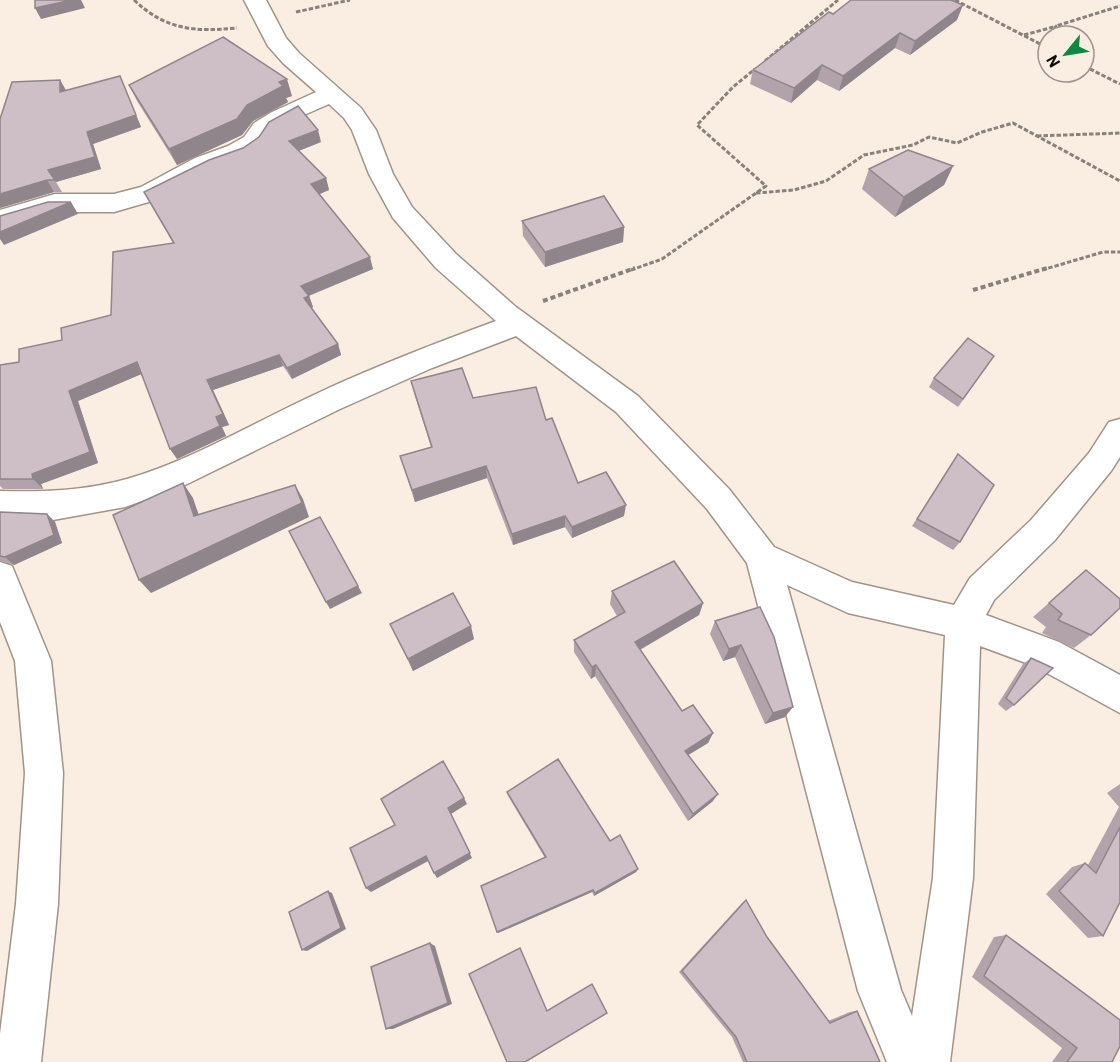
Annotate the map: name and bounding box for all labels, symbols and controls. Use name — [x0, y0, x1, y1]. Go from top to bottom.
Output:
north arrow — [1036, 24, 1096, 84]
text: N — [1042, 52, 1063, 71]

